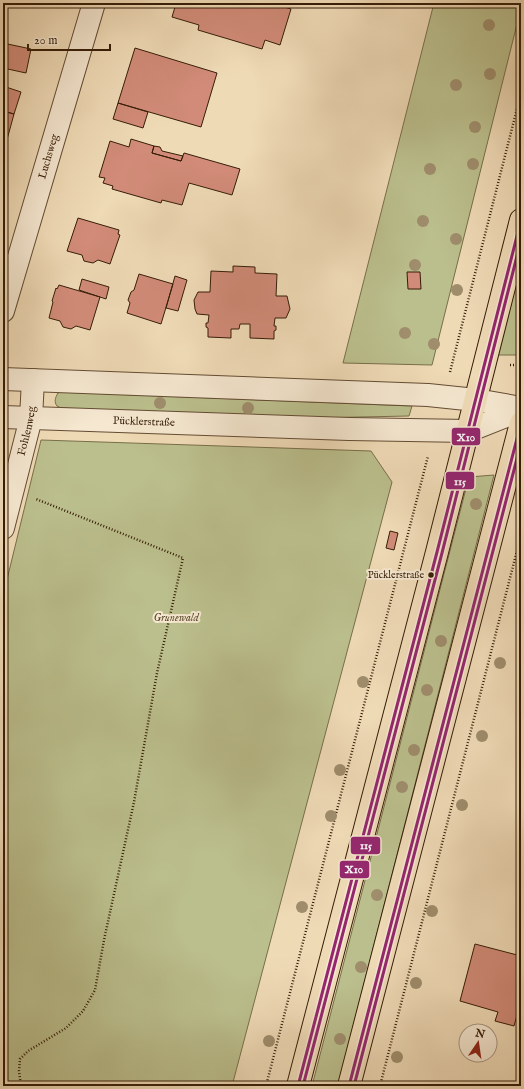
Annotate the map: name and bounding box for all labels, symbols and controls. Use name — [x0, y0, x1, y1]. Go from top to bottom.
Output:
scale bar — [28, 26, 110, 52]
text: 20 m — [34, 33, 57, 48]
street label: Luchsweg — [35, 131, 62, 181]
street label: Fohlenweg — [15, 405, 39, 457]
street label: Pücklerstraße — [113, 414, 175, 430]
line badge: X10 — [451, 427, 481, 446]
text: X10 — [456, 431, 476, 445]
line badge: 115 — [445, 471, 475, 490]
text: 115 — [454, 475, 466, 489]
place label: Pücklerstraße — [368, 569, 424, 582]
marker: Pücklerstraße — [426, 570, 436, 580]
park label: Grunewald — [153, 611, 199, 625]
line badge: 115 — [350, 836, 381, 855]
text: 115 — [360, 839, 372, 853]
line badge: X10 — [339, 860, 370, 879]
text: X10 — [344, 863, 364, 877]
north arrow — [458, 1023, 498, 1063]
text: N — [473, 1026, 487, 1042]

